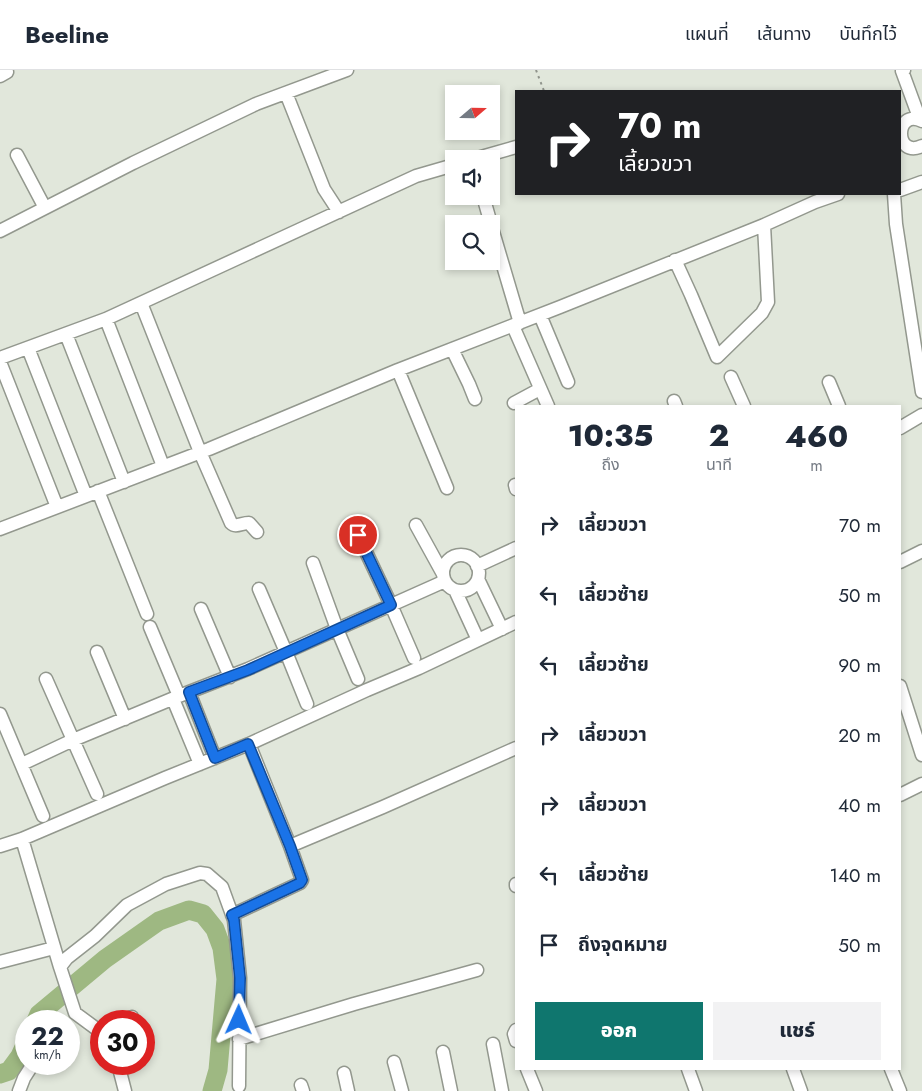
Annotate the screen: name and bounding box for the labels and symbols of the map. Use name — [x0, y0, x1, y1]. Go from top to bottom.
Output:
north arrow — [445, 85, 500, 140]
pin — [337, 514, 379, 556]
position arrow — [212, 993, 264, 1045]
speed limit sign: 30 — [90, 1010, 155, 1075]

